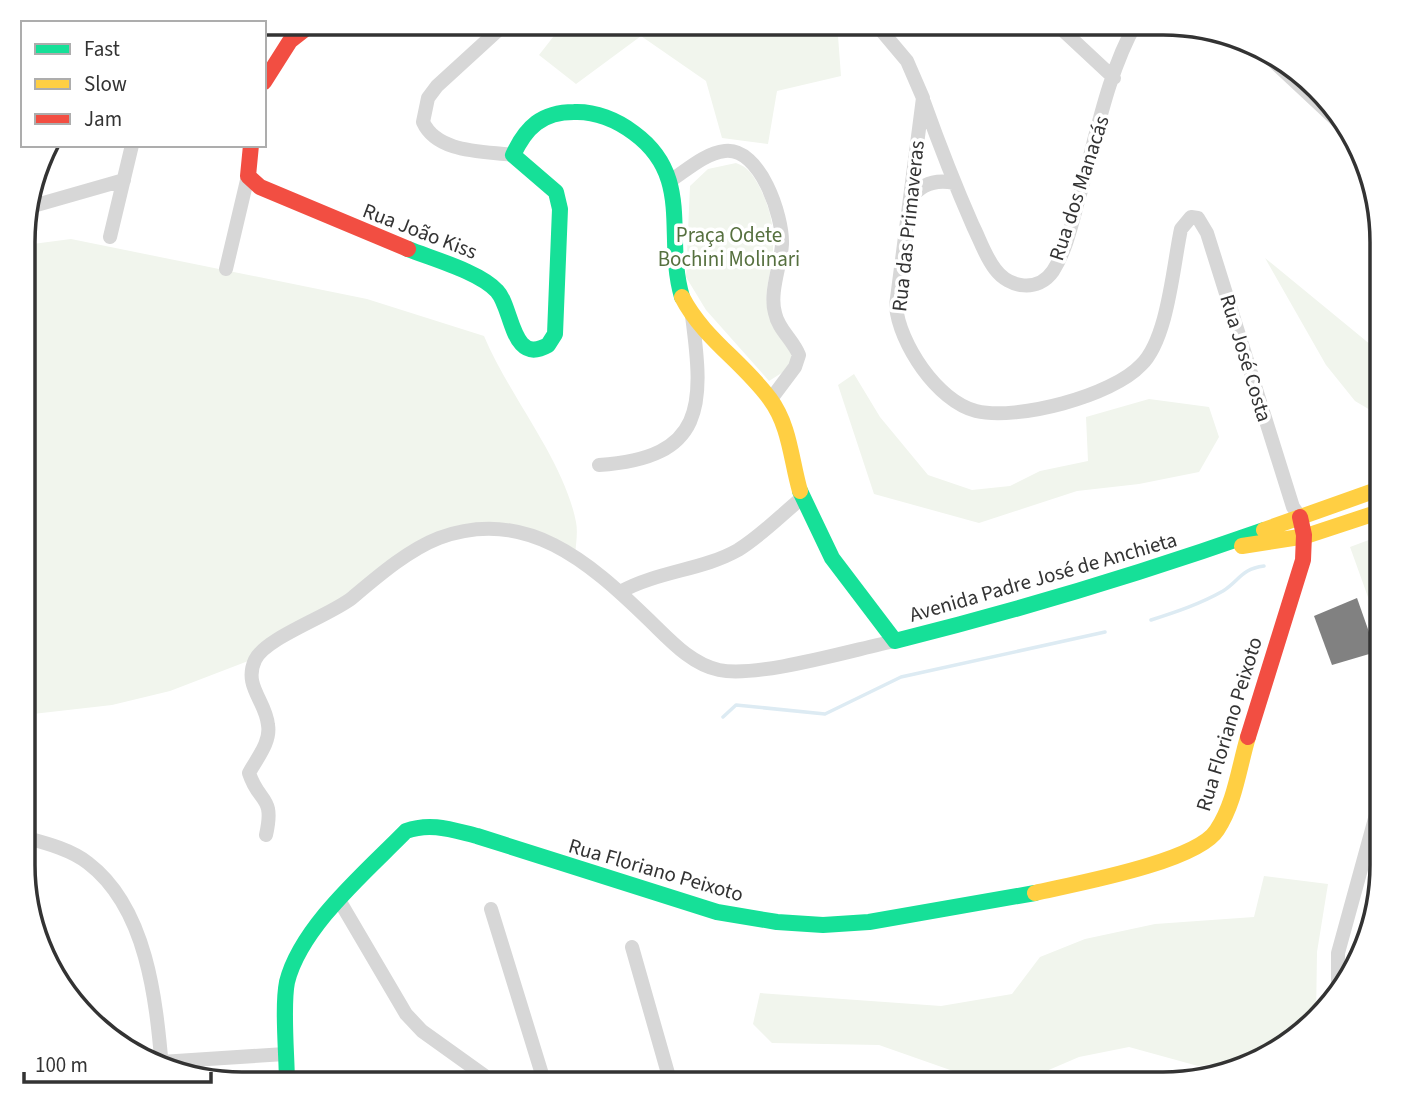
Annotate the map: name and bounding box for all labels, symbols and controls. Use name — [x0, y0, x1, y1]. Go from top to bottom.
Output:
legend — [21, 21, 266, 147]
text: Fast — [84, 34, 120, 64]
text: Slow — [84, 69, 127, 99]
text: Jam — [84, 104, 122, 134]
street label: Rua dos Manacás — [1041, 111, 1117, 264]
street label: Rua das Primaveras — [884, 139, 932, 313]
street label: Rua João Kiss — [358, 195, 482, 267]
park label: Praça Odete Bochini Molinari — [658, 220, 800, 274]
street label: Rua José Costa — [1212, 291, 1280, 425]
street label: Avenida Padre José de Anchieta — [906, 524, 1180, 630]
street label: Rua Floriano Peixoto — [1188, 633, 1270, 815]
street label: Rua Floriano Peixoto — [565, 831, 747, 909]
scale bar — [24, 1040, 212, 1084]
text: 100 m — [35, 1050, 88, 1080]

